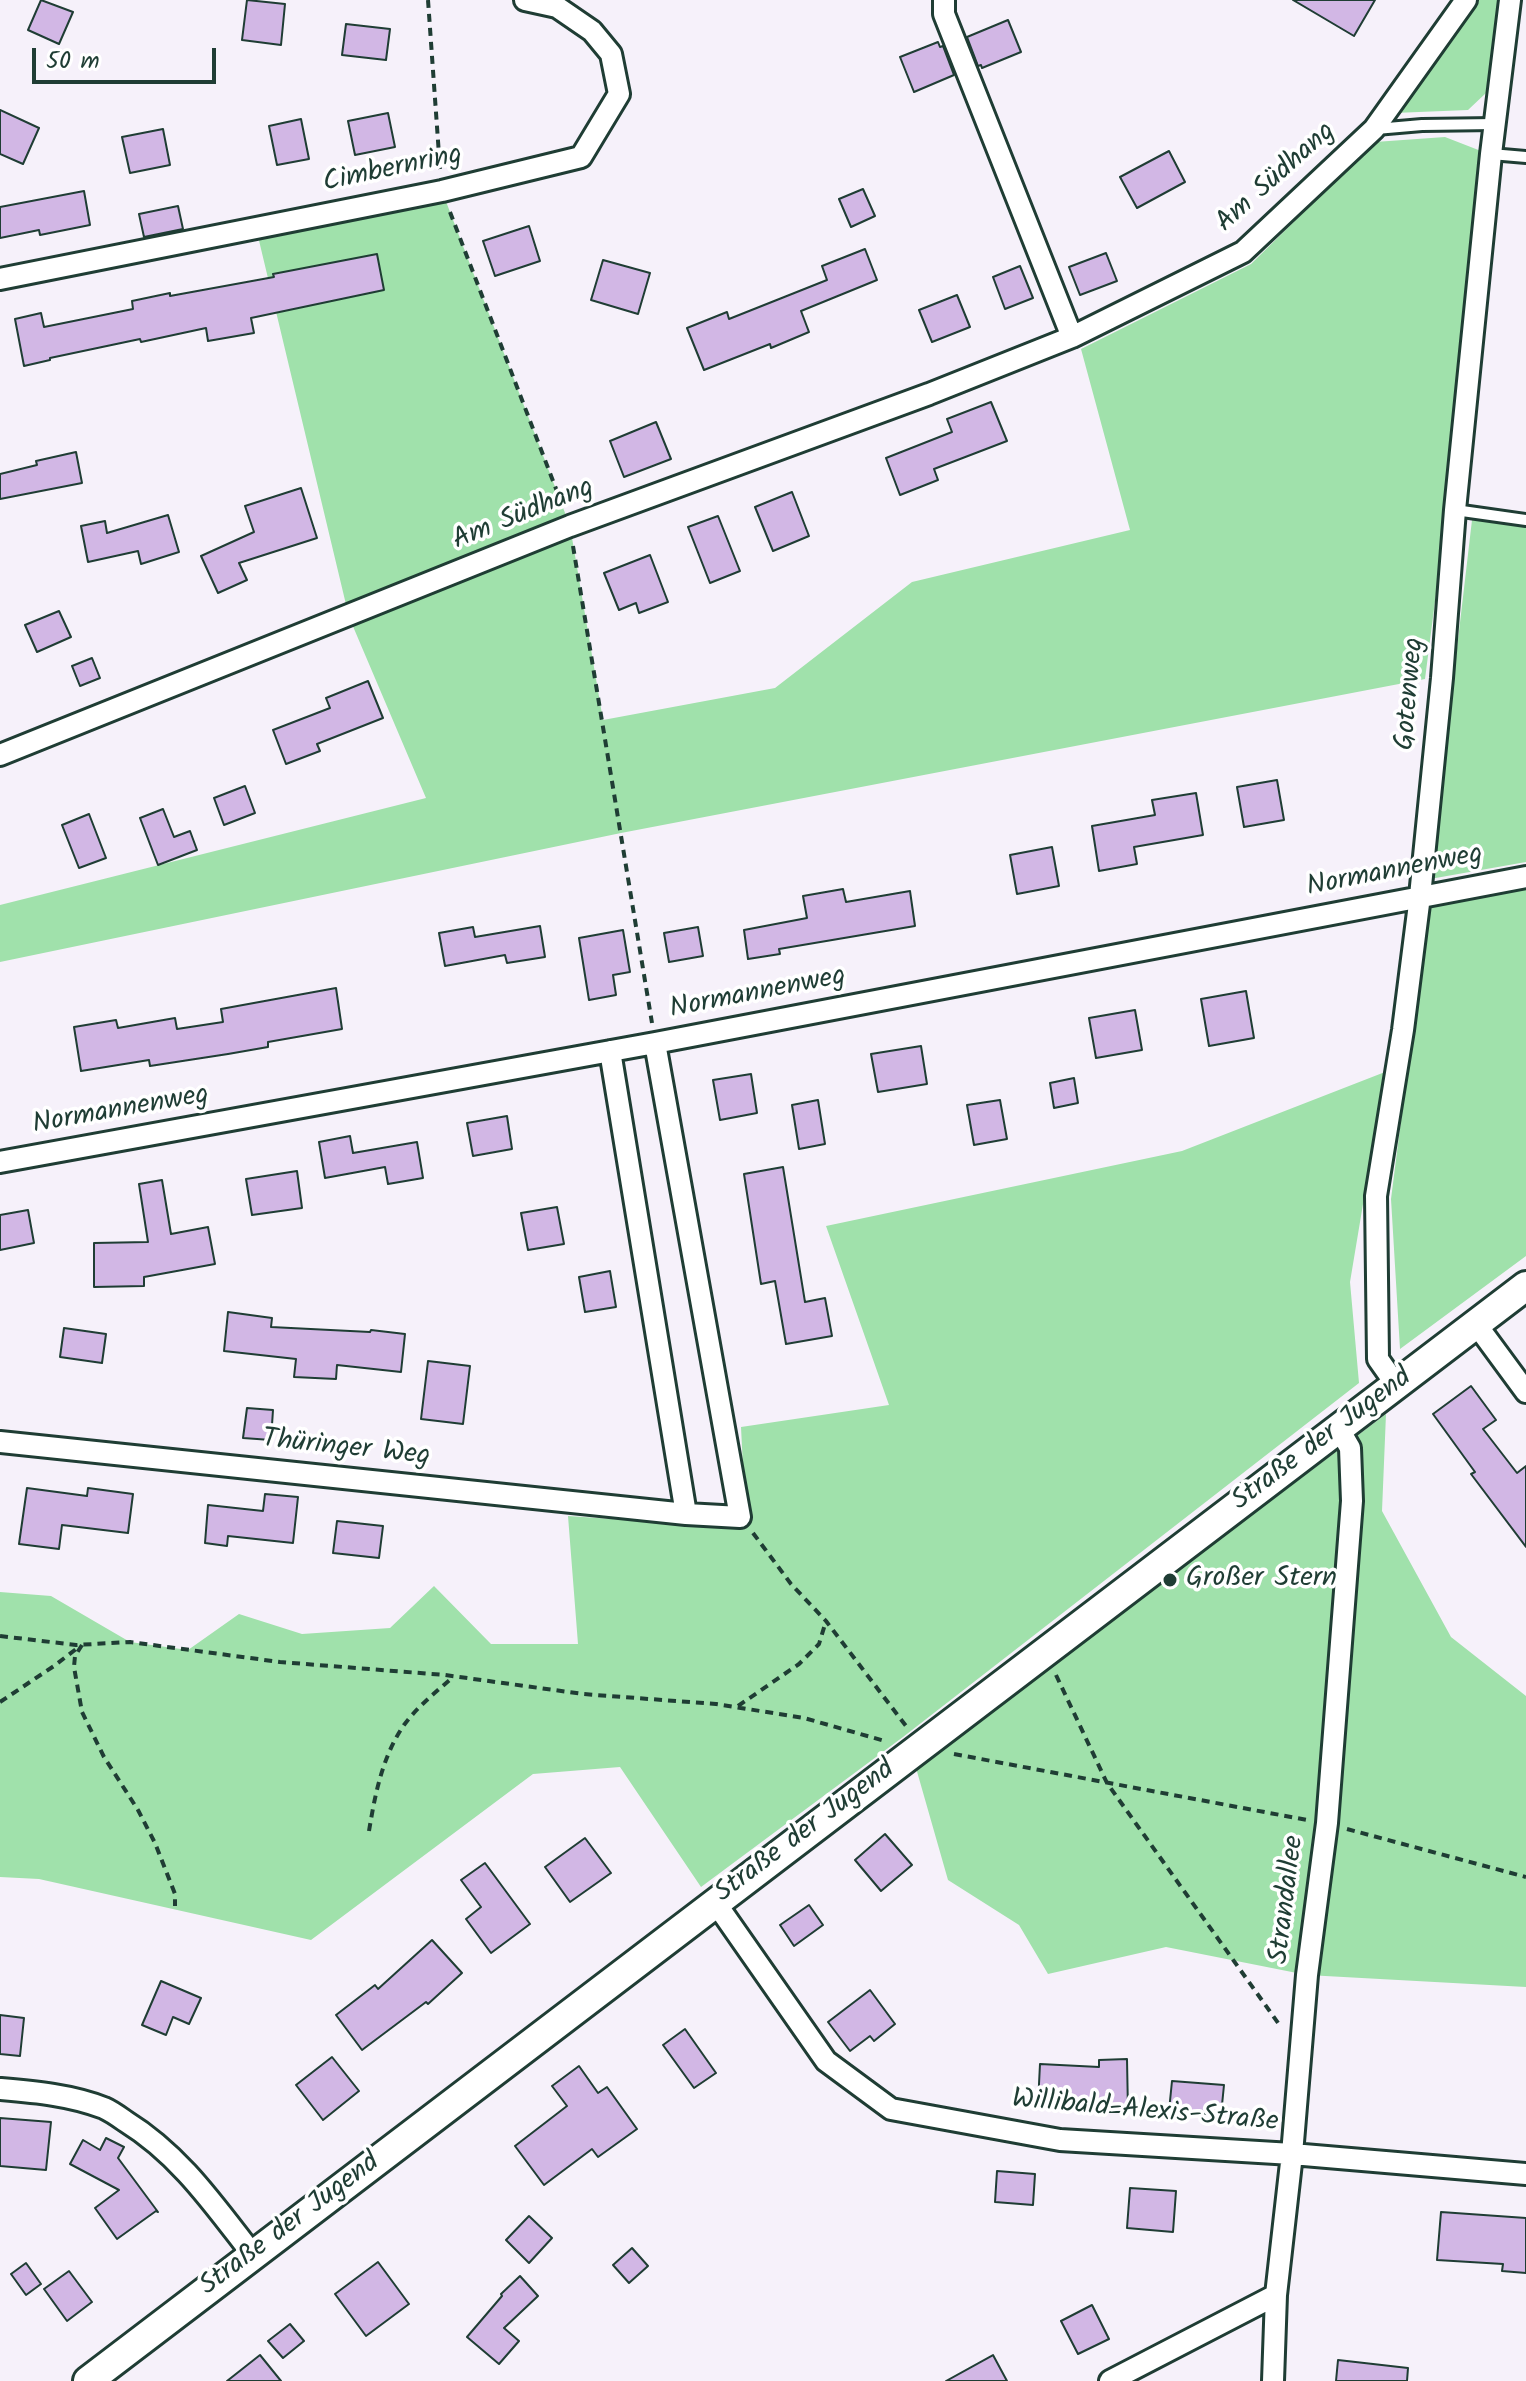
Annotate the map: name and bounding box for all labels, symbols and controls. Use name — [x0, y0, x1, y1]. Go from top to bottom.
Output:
scale bar — [36, 32, 220, 82]
text: 50 m — [46, 42, 100, 81]
street label: Am Südhang — [1210, 117, 1344, 241]
street label: Cimbernring — [320, 140, 466, 202]
street label: Am Südhang — [449, 472, 599, 560]
street label: Gotenweg — [1390, 636, 1434, 752]
street label: Normannenweg — [1304, 839, 1486, 907]
street label: Normannenweg — [667, 961, 849, 1029]
street label: Normannenweg — [30, 1080, 212, 1144]
street label: Straße der Jugend — [1226, 1362, 1420, 1520]
street label: Thüringer Weg — [260, 1424, 432, 1476]
place label: Großer Stern — [1186, 1563, 1337, 1597]
marker: Großer Stern — [1161, 1571, 1179, 1589]
street label: Straße der Jugend — [709, 1754, 903, 1912]
street label: Strandallee — [1264, 1834, 1314, 1966]
street label: Willibald-Alexis-Straße — [1010, 2085, 1280, 2141]
street label: Straße der Jugend — [194, 2147, 388, 2305]

